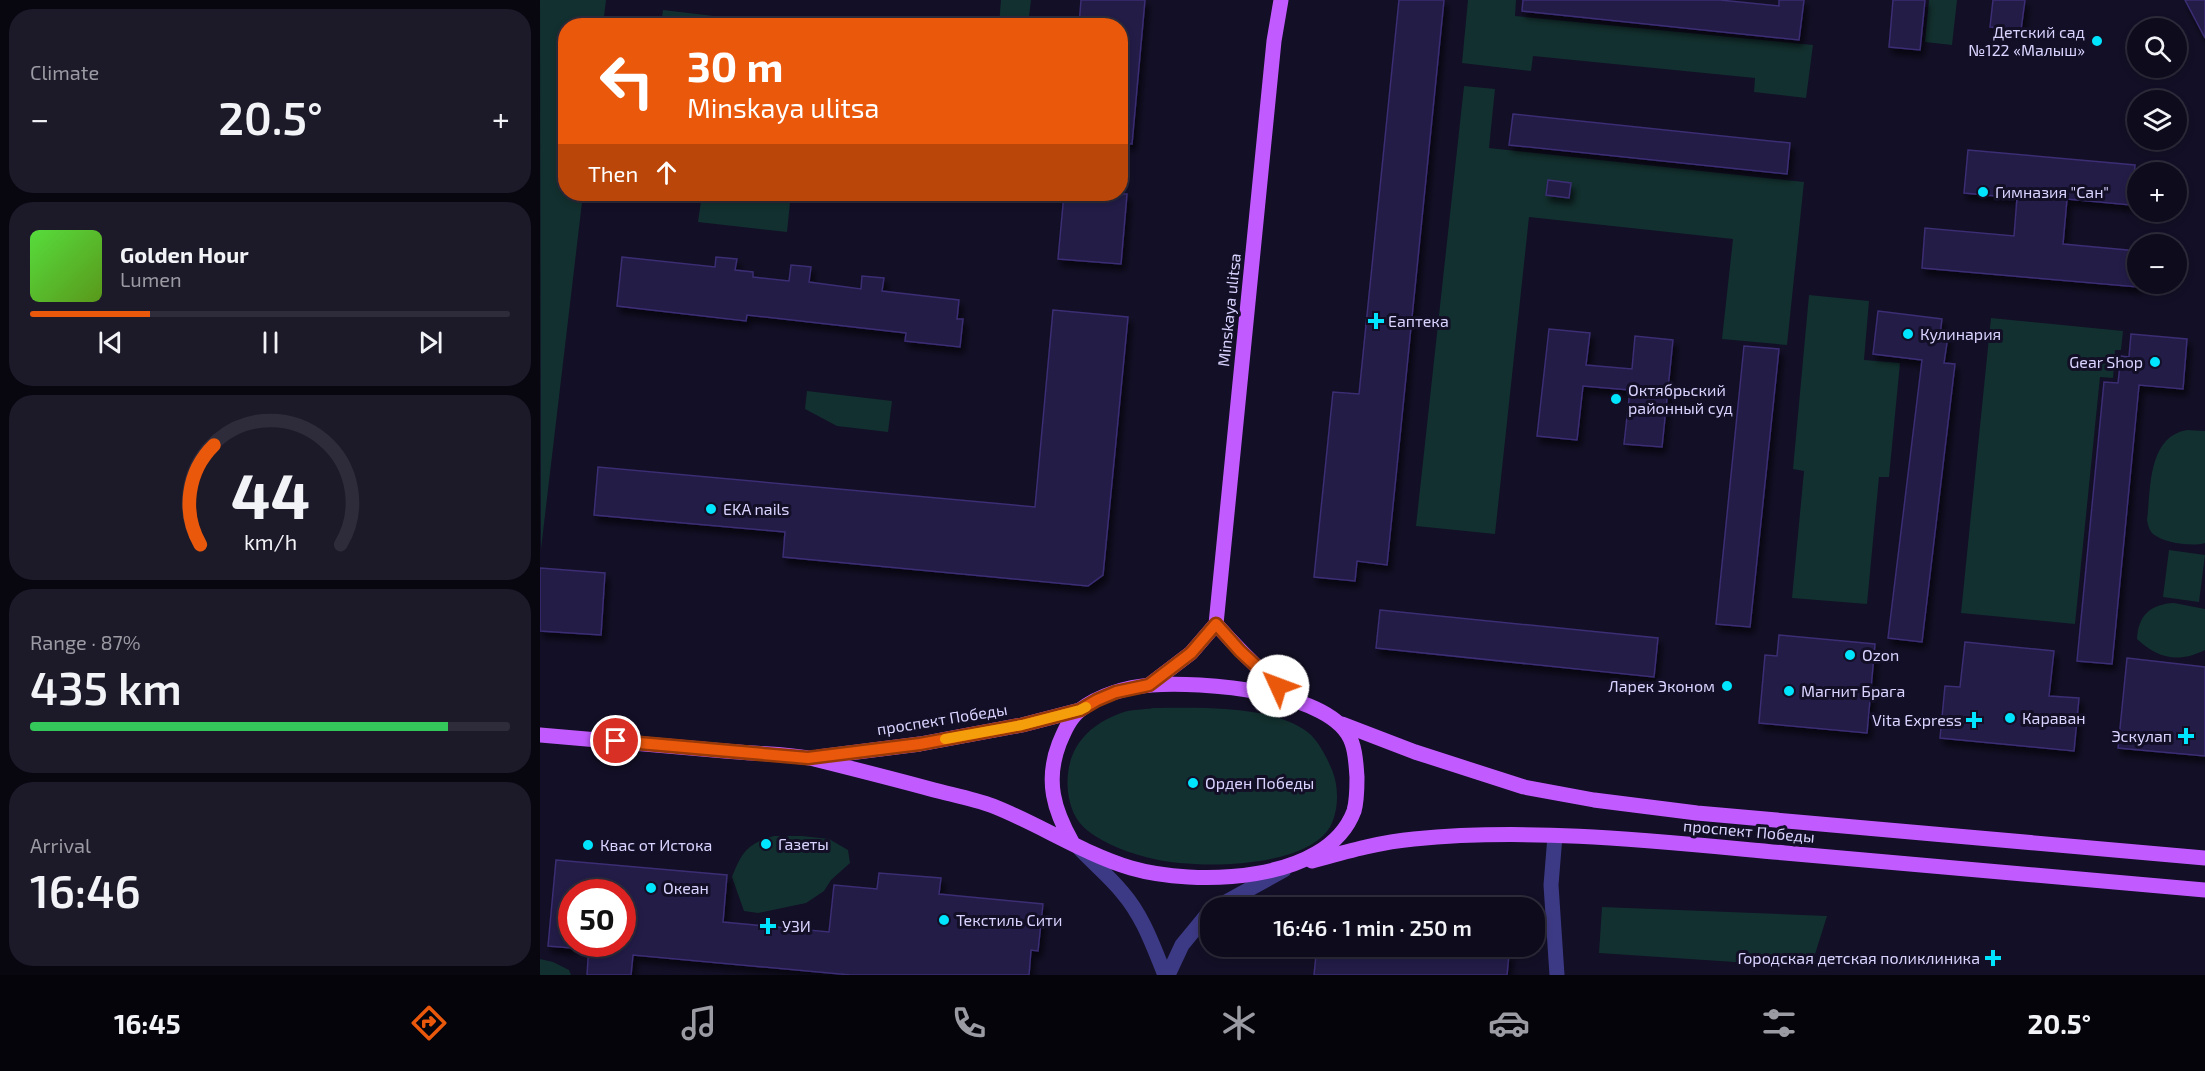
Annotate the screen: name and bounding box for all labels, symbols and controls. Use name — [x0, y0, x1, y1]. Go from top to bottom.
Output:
map controls — [2127, 18, 2187, 294]
button: search — [2127, 18, 2187, 78]
place label: Детский сад №122 «Малыш» — [1968, 22, 2085, 59]
marker: Детский сад №122 «Малыш» — [2090, 34, 2104, 48]
text: 30 m — [687, 40, 783, 90]
icon: left — [588, 42, 666, 120]
text: Climate — [30, 60, 99, 84]
text: 20.5° — [218, 90, 323, 144]
button: layers — [2127, 90, 2187, 150]
text: Minskaya ulitsa — [687, 91, 879, 123]
text: − — [30, 98, 49, 138]
text: + — [492, 98, 510, 138]
icon: ahead — [650, 156, 683, 189]
text: Then — [588, 160, 638, 186]
button: + — [2127, 162, 2187, 222]
place label: Гимназия "Сан" — [1995, 182, 2109, 201]
marker: Гимназия "Сан" — [1976, 185, 1990, 199]
button: − — [2127, 234, 2187, 294]
text: Golden Hour — [120, 241, 249, 267]
street label: Minskaya ulitsa — [1213, 252, 1244, 368]
text: Lumen — [120, 267, 182, 291]
place label: Еаптека — [1388, 311, 1449, 330]
marker: Еаптека — [1369, 314, 1383, 328]
place label: Кулинария — [1920, 324, 2001, 344]
icon: previous — [94, 326, 127, 359]
icon: pause — [254, 326, 287, 359]
icon: next — [414, 326, 447, 359]
marker: Кулинария — [1901, 327, 1915, 341]
place label: Gear Shop — [2069, 352, 2143, 371]
marker: Gear Shop — [2148, 355, 2162, 369]
place label: Октябрьский районный суд — [1628, 380, 1733, 418]
marker: Октябрьский районный суд — [1609, 392, 1623, 406]
text: 44 — [230, 457, 310, 532]
place label: EKA nails — [723, 499, 789, 518]
marker: EKA nails — [704, 502, 718, 516]
text: km/h — [243, 529, 297, 554]
text: Range · 87% — [30, 630, 141, 654]
place label: Ozon — [1862, 645, 1899, 664]
marker: Ozon — [1843, 648, 1857, 662]
position arrow — [1246, 654, 1310, 718]
text: 435 km — [30, 660, 182, 714]
place label: Ларек Эконом — [1608, 676, 1715, 695]
marker: Ларек Эконом — [1720, 679, 1734, 693]
place label: Магнит Брага — [1801, 681, 1905, 700]
marker: Магнит Брага — [1782, 684, 1796, 698]
street label: проспект Победы — [875, 699, 1009, 738]
place label: Караван — [2022, 708, 2086, 727]
place label: Vita Express — [1872, 710, 1962, 729]
marker: Караван — [2003, 711, 2017, 725]
marker: Vita Express — [1967, 713, 1981, 727]
pin — [590, 715, 641, 766]
icon: arrive — [599, 724, 632, 757]
place label: Эскулап — [2111, 726, 2172, 746]
marker: Эскулап — [2177, 727, 2195, 745]
place label: Орден Победы — [1205, 773, 1314, 792]
marker: Орден Победы — [1186, 776, 1200, 790]
street label: проспект Победы — [1683, 815, 1816, 846]
text: Arrival — [30, 833, 91, 857]
place label: Газеты — [778, 834, 829, 853]
place label: Квас от Истока — [600, 835, 712, 854]
marker: Газеты — [759, 837, 773, 851]
marker: Квас от Истока — [581, 838, 595, 852]
text: 16:46 — [30, 863, 141, 917]
place label: Океан — [663, 878, 709, 897]
speed limit sign: 50 — [558, 879, 636, 957]
marker: Океан — [644, 881, 658, 895]
place label: Текстиль Сити — [956, 910, 1062, 929]
marker: Текстиль Сити — [937, 913, 951, 927]
text: 16:46 · 1 min · 250 m — [1273, 914, 1472, 940]
place label: УЗИ — [782, 916, 811, 935]
marker: УЗИ — [759, 917, 777, 935]
place label: Городская детская поликлиника — [1737, 948, 1980, 967]
marker: Городская детская поликлиника — [1984, 949, 2002, 967]
icon: directions — [408, 1002, 450, 1044]
icon: music — [678, 1002, 720, 1044]
icon: phone — [948, 1002, 990, 1044]
icon: climate — [1218, 1002, 1260, 1044]
icon: car — [1488, 1002, 1530, 1044]
icon: filters — [1758, 1002, 1800, 1044]
text: 16:45 — [114, 1007, 181, 1039]
text: 20.5° — [2027, 1007, 2091, 1039]

